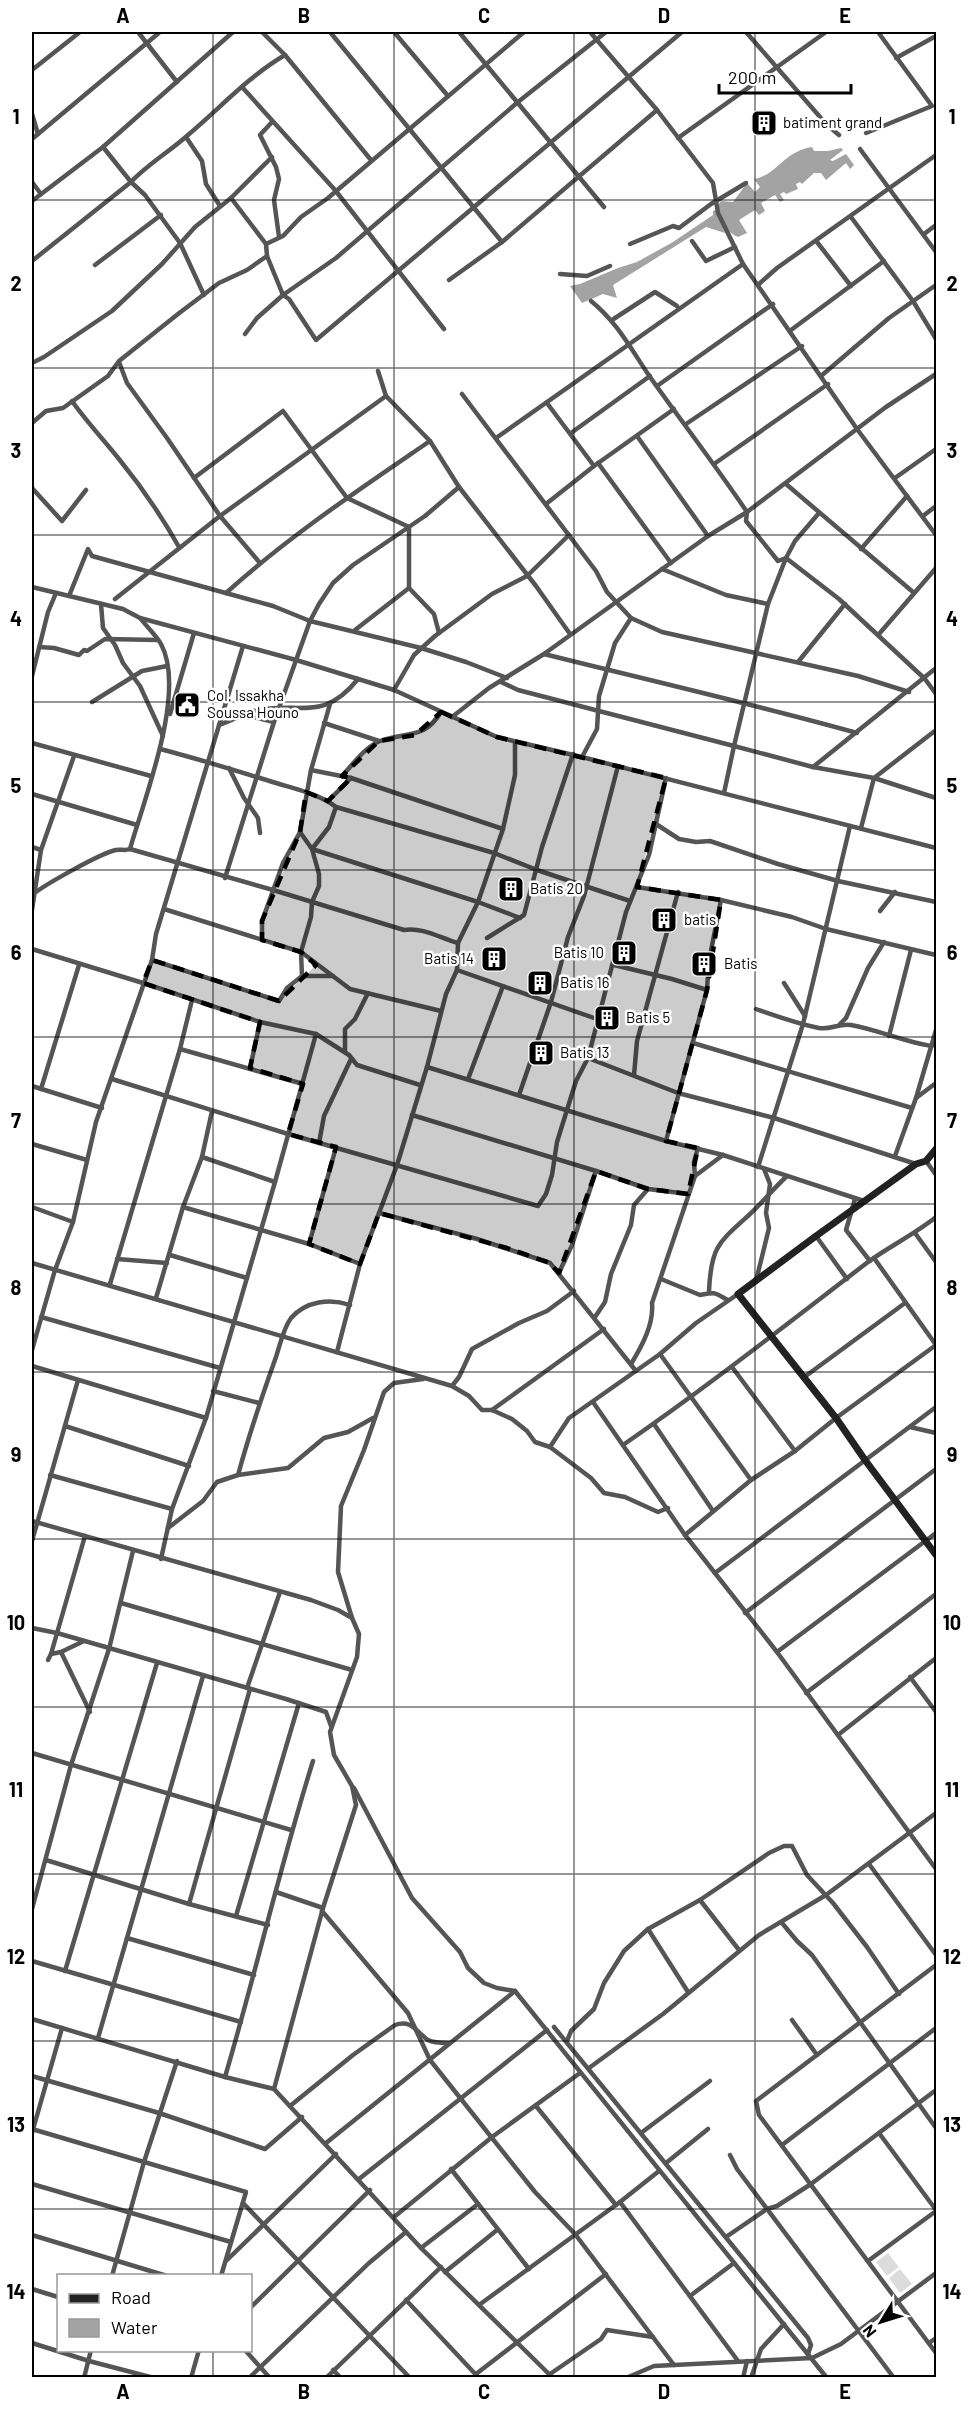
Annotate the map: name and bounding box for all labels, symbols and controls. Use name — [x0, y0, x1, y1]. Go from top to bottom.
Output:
text: A — [116, 3, 130, 27]
text: B — [298, 3, 310, 27]
text: C — [478, 3, 490, 27]
text: D — [658, 3, 670, 27]
text: E — [839, 3, 851, 27]
scale bar — [719, 57, 851, 95]
text: 200 m — [728, 66, 776, 88]
text: 1 — [12, 104, 20, 128]
text: 1 — [948, 104, 956, 128]
building icon: batiment grand — [749, 108, 779, 138]
place label: batiment grand — [783, 113, 882, 131]
text: 2 — [10, 271, 22, 295]
text: 2 — [946, 271, 958, 295]
text: 3 — [11, 438, 21, 462]
text: 3 — [947, 438, 957, 462]
text: 4 — [10, 606, 22, 630]
text: 4 — [946, 606, 958, 630]
place label: Col. Issakha Soussa Houno — [207, 686, 299, 721]
public building icon: Col. Issakha Soussa Houno — [172, 690, 202, 720]
text: 5 — [11, 773, 22, 797]
text: 5 — [947, 773, 958, 797]
building icon: Batis 20 — [496, 874, 526, 904]
place label: Batis 20 — [530, 879, 583, 897]
building icon: batis — [649, 905, 679, 935]
place label: batis — [684, 910, 716, 928]
building icon: Batis 10 — [609, 938, 639, 968]
text: 6 — [11, 940, 22, 964]
text: 6 — [947, 940, 958, 964]
place label: Batis 10 — [554, 943, 604, 961]
building icon: Batis 14 — [479, 944, 509, 974]
place label: Batis 14 — [424, 949, 474, 967]
building icon: Batis — [689, 949, 719, 979]
place label: Batis — [724, 954, 757, 972]
building icon: Batis 16 — [525, 968, 555, 998]
place label: Batis 16 — [560, 973, 609, 991]
building icon: Batis 5 — [592, 1003, 622, 1033]
place label: Batis 5 — [626, 1008, 670, 1026]
building icon: Batis 13 — [526, 1038, 556, 1068]
place label: Batis 13 — [560, 1043, 609, 1061]
text: 7 — [11, 1108, 21, 1132]
text: 7 — [947, 1108, 957, 1132]
text: 8 — [11, 1275, 22, 1299]
text: 8 — [947, 1275, 958, 1299]
text: 9 — [11, 1442, 21, 1466]
text: 9 — [947, 1442, 957, 1466]
text: 10 — [7, 1610, 25, 1634]
text: 10 — [943, 1610, 961, 1634]
text: 11 — [9, 1777, 23, 1801]
text: 11 — [945, 1777, 959, 1801]
text: 12 — [7, 1944, 25, 1968]
text: 12 — [943, 1944, 961, 1968]
text: 13 — [7, 2112, 25, 2136]
text: 13 — [943, 2112, 961, 2136]
legend — [57, 2274, 252, 2352]
text: 14 — [6, 2279, 26, 2303]
text: 14 — [942, 2279, 962, 2303]
text: Road — [111, 2286, 151, 2308]
north arrow — [851, 2292, 911, 2352]
text: Water — [111, 2316, 158, 2338]
text: N — [858, 2322, 880, 2342]
text: A — [116, 2379, 130, 2403]
text: B — [298, 2379, 310, 2403]
text: C — [478, 2379, 490, 2403]
text: D — [658, 2379, 670, 2403]
text: E — [839, 2379, 851, 2403]

